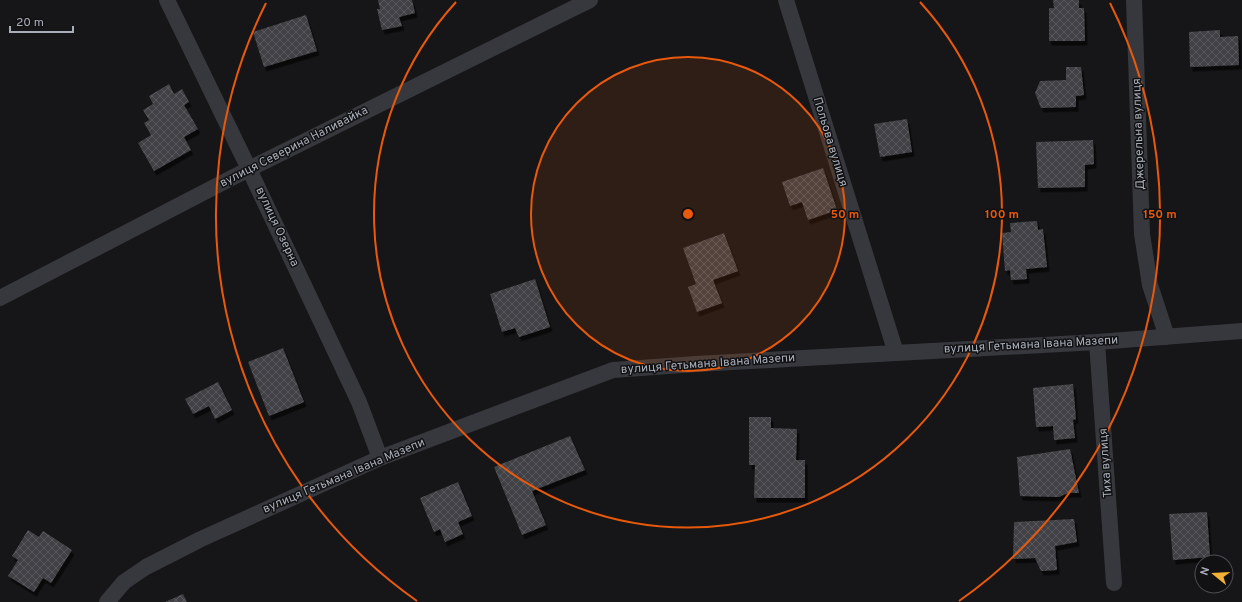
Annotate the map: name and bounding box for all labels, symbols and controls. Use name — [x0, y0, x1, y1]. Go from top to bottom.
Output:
scale bar — [10, 8, 73, 34]
text: 20 m — [16, 15, 44, 31]
street label: Джерельна вулиця — [1129, 78, 1149, 190]
street label: Польова вулиця — [809, 95, 851, 189]
street label: вулиця Северина Наливайка — [217, 103, 371, 191]
street label: вулиця Озерна — [252, 185, 302, 269]
centre of rings — [681, 207, 695, 221]
text: 50 m — [831, 207, 859, 223]
text: 100 m — [985, 207, 1019, 223]
text: 150 m — [1143, 207, 1177, 223]
street label: вулиця Гетьмана Івана Мазепи — [943, 332, 1119, 358]
street label: вулиця Гетьмана Івана Мазепи — [620, 350, 796, 378]
street label: Тиха вулиця — [1096, 428, 1116, 498]
street label: вулиця Гетьмана Івана Мазепи — [261, 435, 427, 517]
north arrow — [1194, 554, 1234, 594]
text: N — [1198, 565, 1213, 577]

